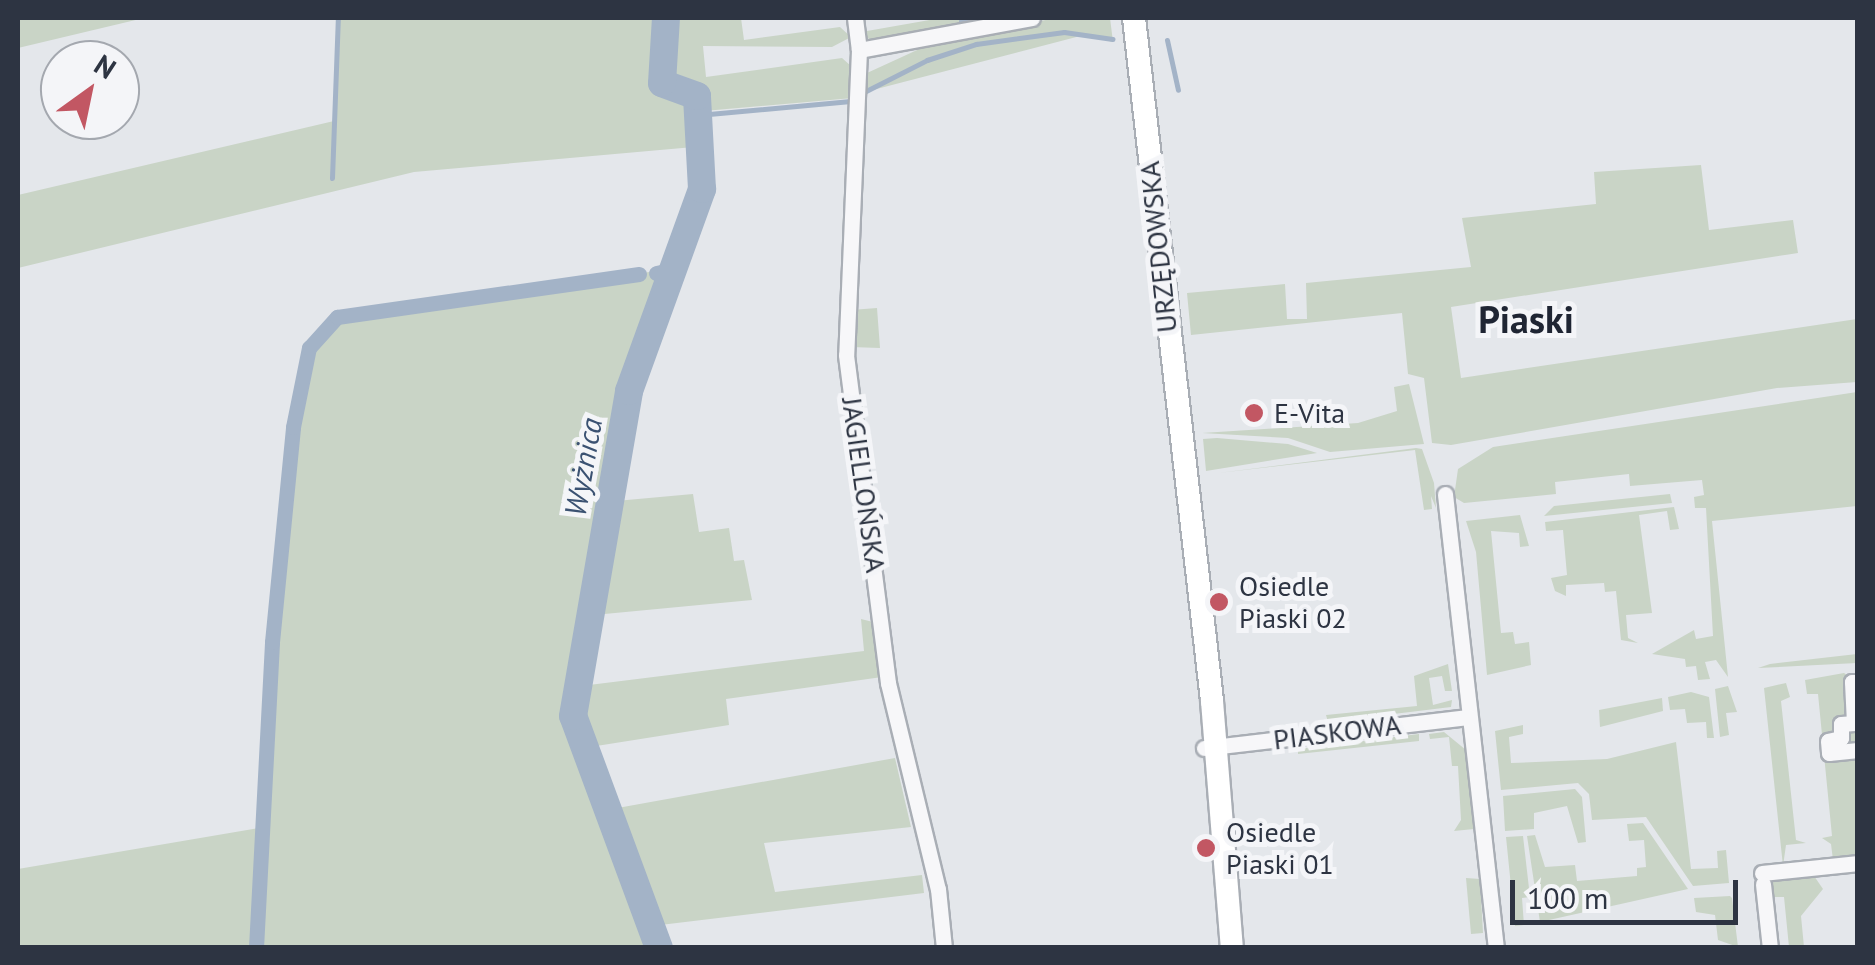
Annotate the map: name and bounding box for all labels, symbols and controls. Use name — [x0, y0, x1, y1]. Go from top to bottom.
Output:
north arrow — [40, 40, 140, 140]
text: N — [88, 46, 123, 87]
street label: URZĘDOWSKA — [1132, 160, 1184, 334]
district label: Piaski — [1478, 296, 1574, 342]
street label: JAGIELLOŃSKA — [835, 395, 893, 575]
place label: E-Vita — [1274, 396, 1345, 430]
marker: E-Vita — [1243, 402, 1265, 424]
water label: Wyżnica — [557, 415, 609, 519]
place label: Osiedle Piaski 02 — [1239, 569, 1347, 635]
marker: Osiedle Piaski 02 — [1208, 591, 1230, 613]
street label: PIASKOWA — [1271, 708, 1403, 756]
place label: Osiedle Piaski 01 — [1226, 815, 1334, 881]
marker: Osiedle Piaski 01 — [1195, 837, 1217, 859]
scale bar — [1515, 860, 1742, 922]
text: 100 m — [1527, 878, 1608, 917]

